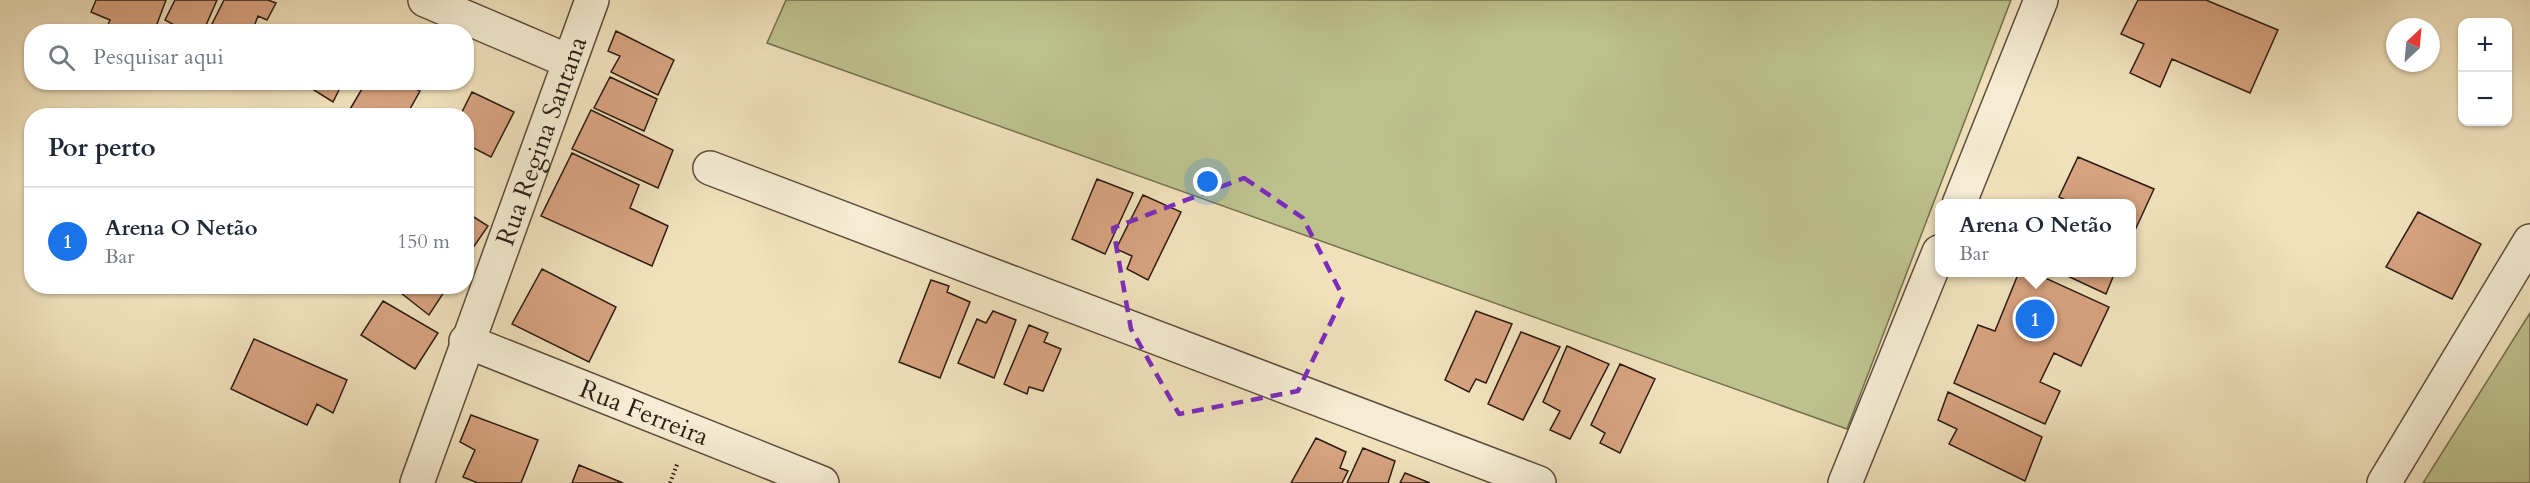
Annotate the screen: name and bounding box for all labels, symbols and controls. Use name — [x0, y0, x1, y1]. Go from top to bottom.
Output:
north arrow — [2386, 18, 2440, 72]
map controls — [2458, 18, 2512, 126]
button: + — [2458, 18, 2512, 72]
search box — [24, 24, 474, 90]
street label: Rua Regina Santana — [487, 31, 595, 250]
icon: search — [45, 41, 78, 74]
text: Pesquisar aqui — [93, 42, 224, 72]
button: − — [2458, 72, 2512, 126]
text: Por perto — [48, 130, 156, 165]
your location — [1193, 167, 1222, 196]
popup — [1935, 199, 2136, 277]
text: Arena O Netão — [1959, 210, 2112, 240]
text: Arena O Netão — [105, 213, 258, 243]
text: 1 — [62, 228, 73, 255]
text: 150 m — [397, 228, 450, 255]
text: Bar — [1959, 240, 1989, 267]
text: Bar — [105, 243, 135, 270]
pin: 1 — [2016, 296, 2054, 342]
street label: Rua Ferreira — [575, 371, 714, 454]

